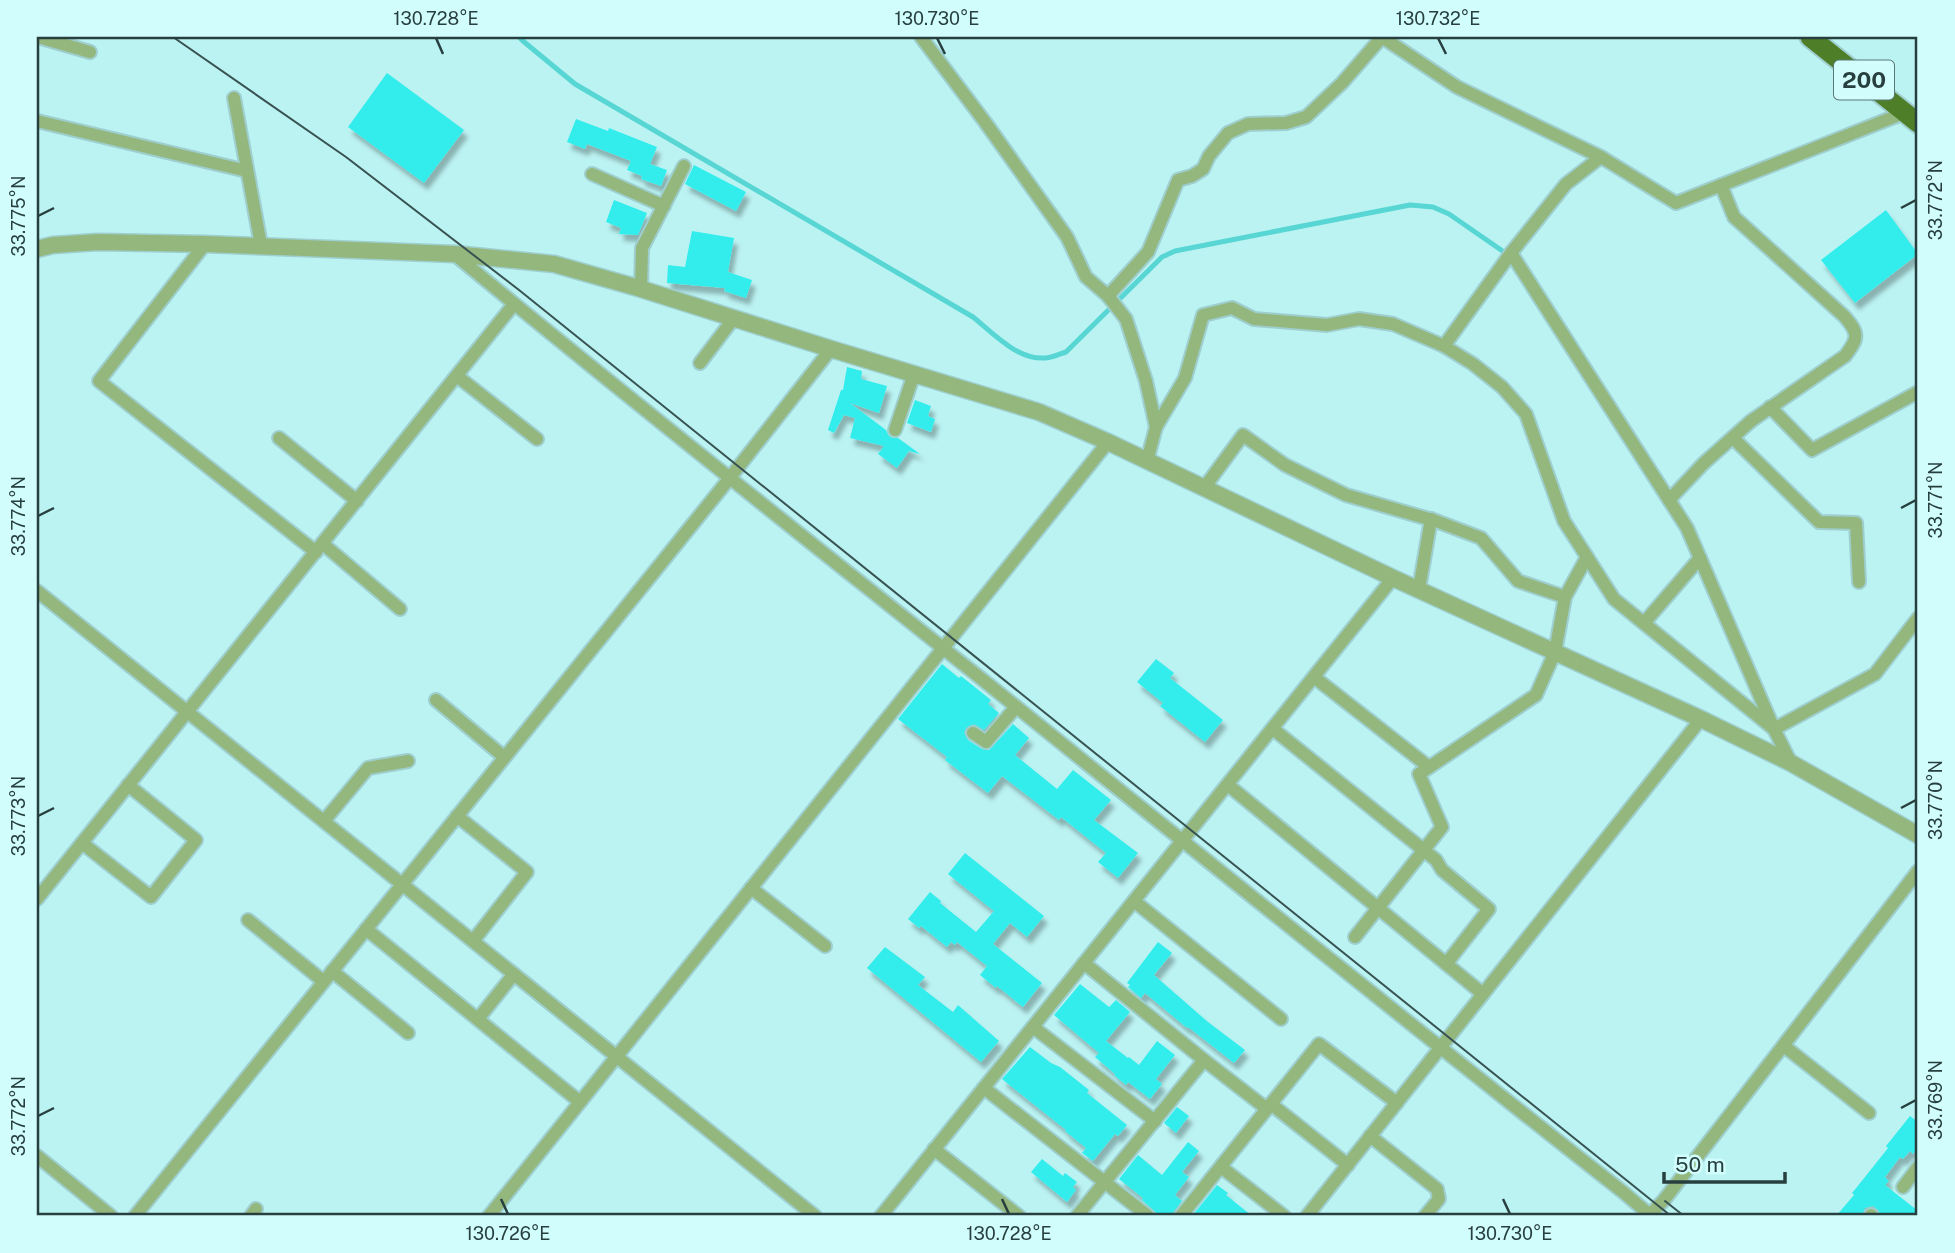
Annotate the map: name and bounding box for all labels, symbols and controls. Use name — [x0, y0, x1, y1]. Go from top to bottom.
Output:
text: 130.728°E — [393, 8, 479, 29]
text: 130.730°E — [895, 8, 979, 29]
text: 130.732°E — [1396, 8, 1480, 29]
road number: 200 — [1834, 60, 1894, 100]
text: 33.772°N — [1925, 160, 1946, 240]
text: 33.775°N — [8, 176, 29, 257]
text: 33.771°N — [1925, 461, 1946, 539]
text: 33.774°N — [8, 476, 29, 556]
text: 33.770°N — [1925, 760, 1946, 840]
text: 33.773°N — [8, 776, 29, 856]
text: 33.769°N — [1925, 1060, 1946, 1140]
text: 33.772°N — [8, 1076, 29, 1156]
scale bar — [1664, 1141, 1785, 1185]
text: 50 m — [1675, 1152, 1725, 1177]
text: 130.726°E — [465, 1223, 551, 1244]
text: 130.728°E — [966, 1223, 1052, 1244]
text: 130.730°E — [1468, 1223, 1552, 1244]

